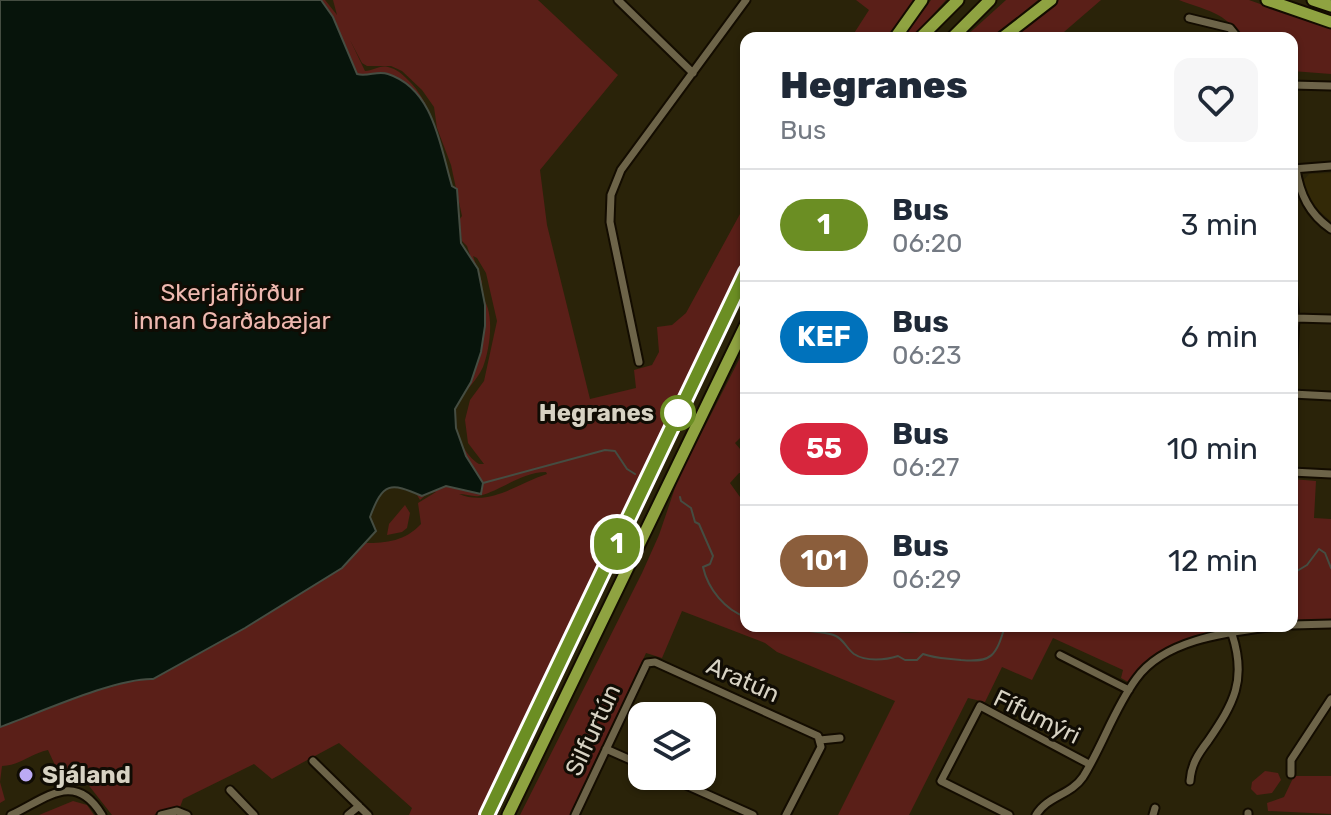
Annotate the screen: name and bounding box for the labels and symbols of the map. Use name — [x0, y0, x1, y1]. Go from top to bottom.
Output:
park label: Skerjafjörður innan Garðabæjar — [133, 279, 331, 335]
marker: Hegranes — [661, 396, 695, 430]
place label: Hegranes — [539, 399, 654, 427]
line badge: 1 — [591, 518, 643, 570]
street label: Aratún — [702, 652, 784, 708]
street label: Silfurtún — [560, 680, 626, 780]
street label: Fífumýri — [989, 684, 1085, 750]
place label: Sjáland — [42, 761, 131, 789]
marker: Sjáland — [17, 766, 35, 784]

